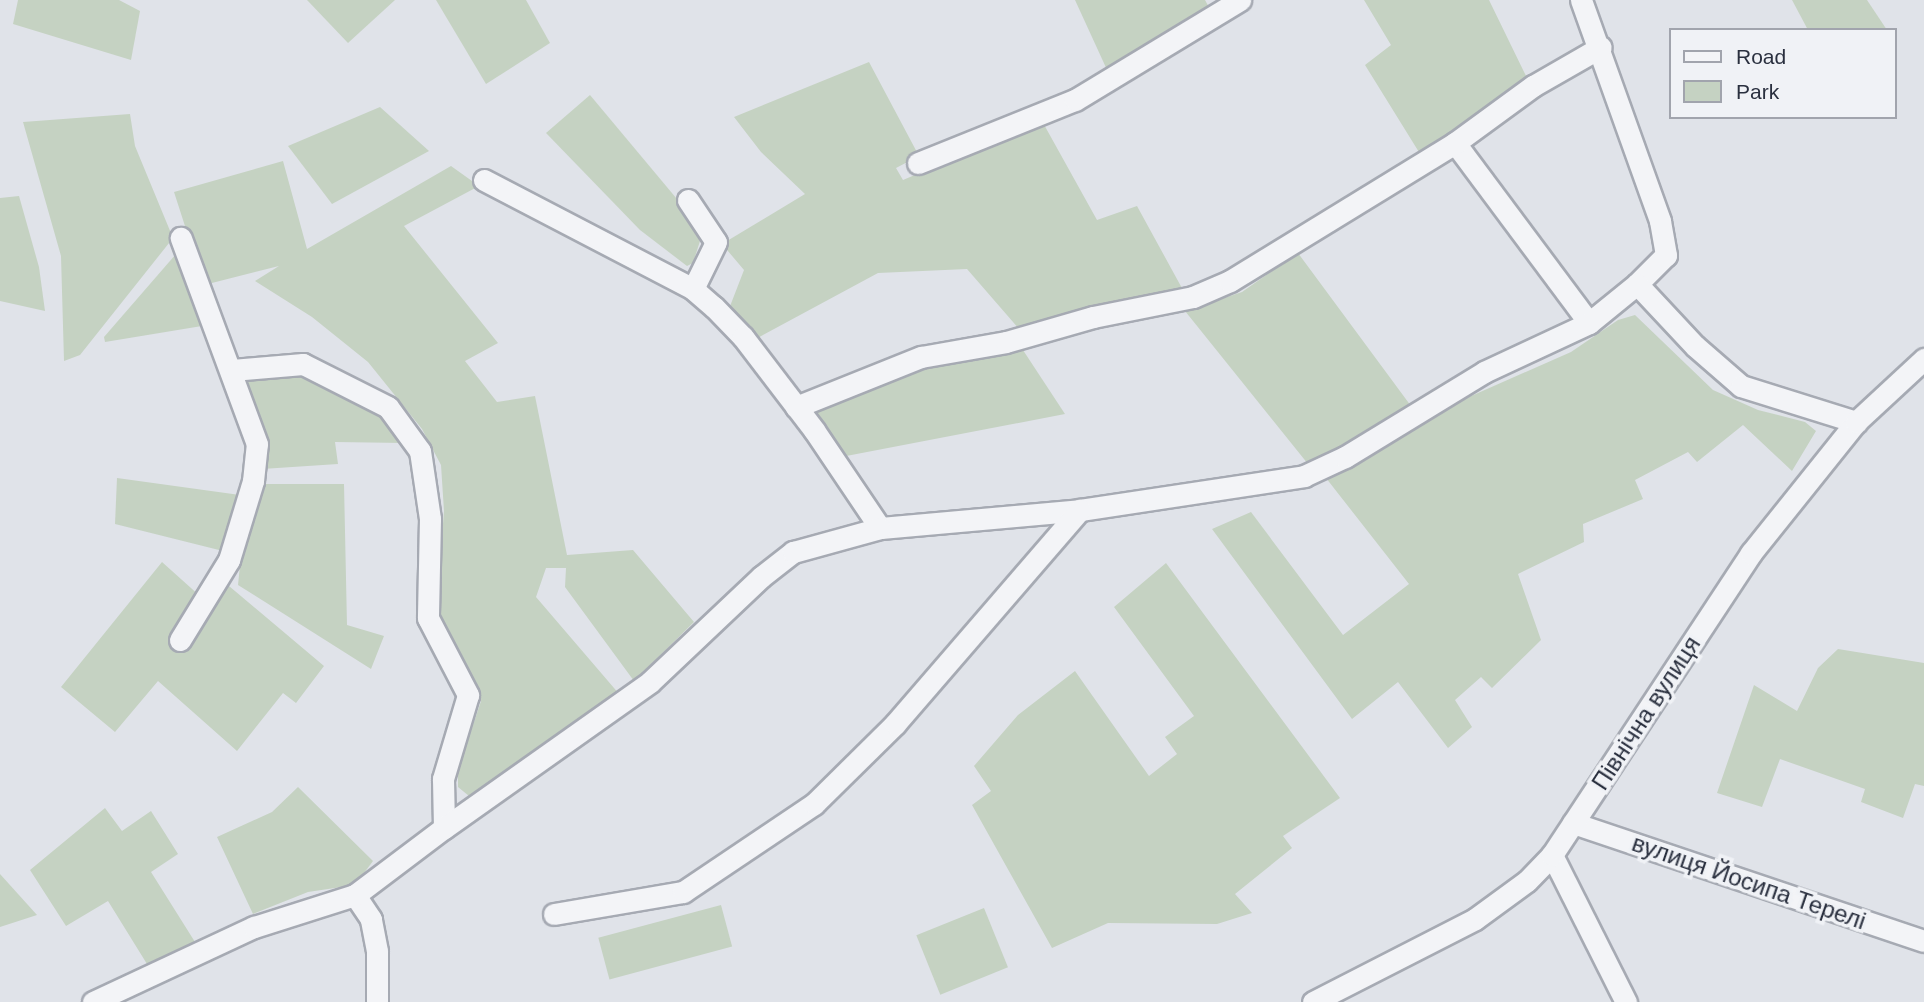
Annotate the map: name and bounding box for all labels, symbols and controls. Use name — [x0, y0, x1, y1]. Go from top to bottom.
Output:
legend — [1668, 28, 1896, 119]
text: Road — [1736, 45, 1786, 68]
text: Park — [1736, 80, 1779, 103]
street label: Північна вулиця — [1586, 631, 1706, 795]
street label: вулиця Йосипа Терелі — [1628, 828, 1870, 936]

